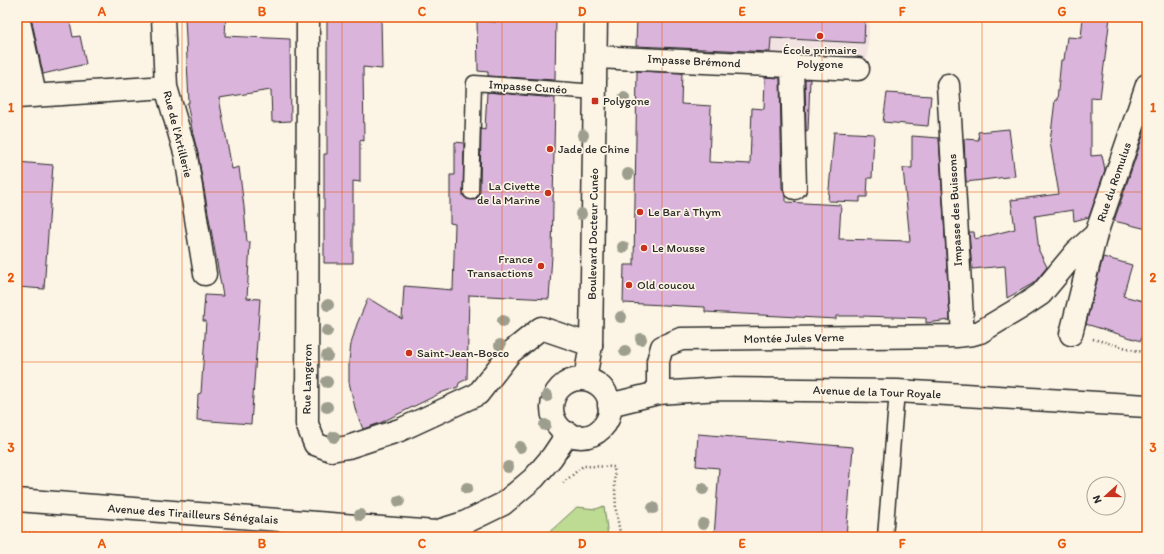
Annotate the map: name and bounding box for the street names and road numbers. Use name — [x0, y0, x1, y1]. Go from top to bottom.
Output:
street label: Impasse Brémond — [647, 52, 742, 70]
street label: Impasse Cunéo — [488, 77, 568, 97]
street label: Rue de l'Artillerie — [160, 89, 196, 179]
street label: Rue du Romulus — [1094, 140, 1134, 224]
street label: Impasse des Buissons — [945, 153, 965, 267]
street label: Boulevard Docteur Cunéo — [585, 168, 601, 300]
street label: Montée Jules Verne — [744, 330, 845, 346]
street label: Rue Langeron — [299, 343, 315, 415]
street label: Avenue de la Tour Royale — [813, 383, 942, 401]
street label: Avenue des Tirailleurs Sénégalais — [107, 501, 279, 527]

